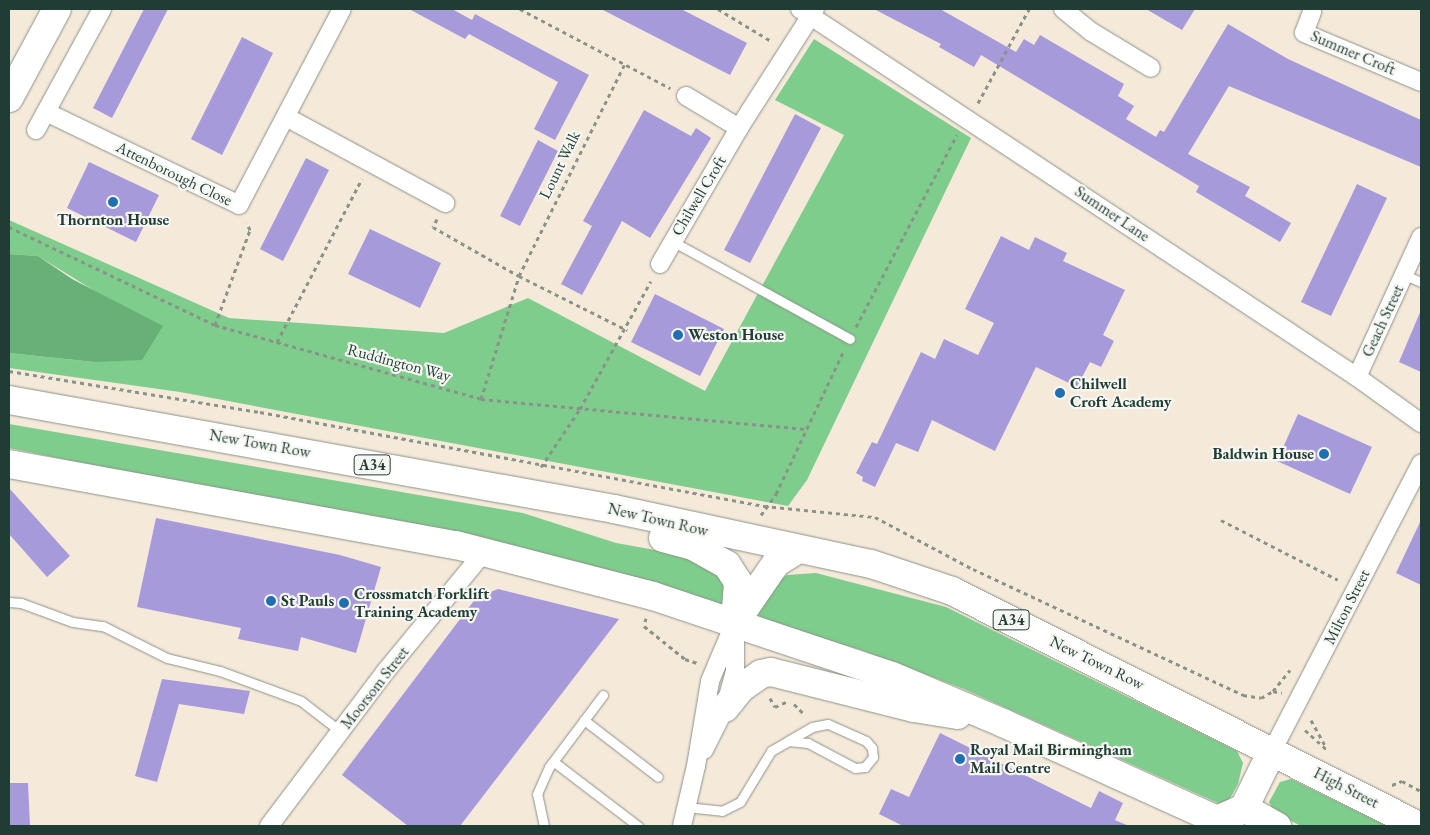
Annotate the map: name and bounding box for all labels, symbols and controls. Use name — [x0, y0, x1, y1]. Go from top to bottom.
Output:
street label: Summer Croft — [1308, 27, 1398, 79]
street label: Lount Walk — [535, 128, 585, 202]
street label: Attenborough Close — [113, 138, 235, 210]
street label: Chilwell Croft — [668, 153, 730, 239]
street label: Summer Lane — [1071, 182, 1153, 246]
marker: Thornton House — [107, 196, 119, 208]
place label: Thornton House — [57, 210, 169, 230]
street label: Geach Street — [1358, 282, 1408, 360]
place label: Weston House — [688, 325, 784, 345]
marker: Weston House — [672, 329, 684, 341]
street label: Ruddington Way — [345, 340, 453, 386]
place label: Chilwell Croft Academy — [1070, 374, 1171, 412]
marker: Chilwell Croft Academy — [1054, 387, 1066, 399]
street label: New Town Row — [208, 426, 312, 462]
place label: Baldwin House — [1212, 444, 1314, 464]
marker: Baldwin House — [1318, 448, 1330, 460]
road number: A34 — [353, 452, 391, 478]
street label: New Town Row — [606, 499, 710, 541]
street label: Milton Street — [1320, 566, 1374, 648]
place label: Crossmatch Forklift Training Academy — [354, 584, 489, 622]
place label: St Pauls — [281, 591, 334, 611]
marker: St Pauls — [265, 595, 277, 607]
marker: Crossmatch Forklift Training Academy — [338, 597, 350, 609]
road number: A34 — [992, 608, 1030, 632]
street label: New Town Row — [1047, 632, 1147, 694]
street label: Moorsom Street — [337, 643, 413, 733]
place label: Royal Mail Birmingham Mail Centre — [970, 740, 1132, 778]
marker: Royal Mail Birmingham Mail Centre — [954, 753, 966, 765]
street label: High Street — [1310, 763, 1382, 813]

